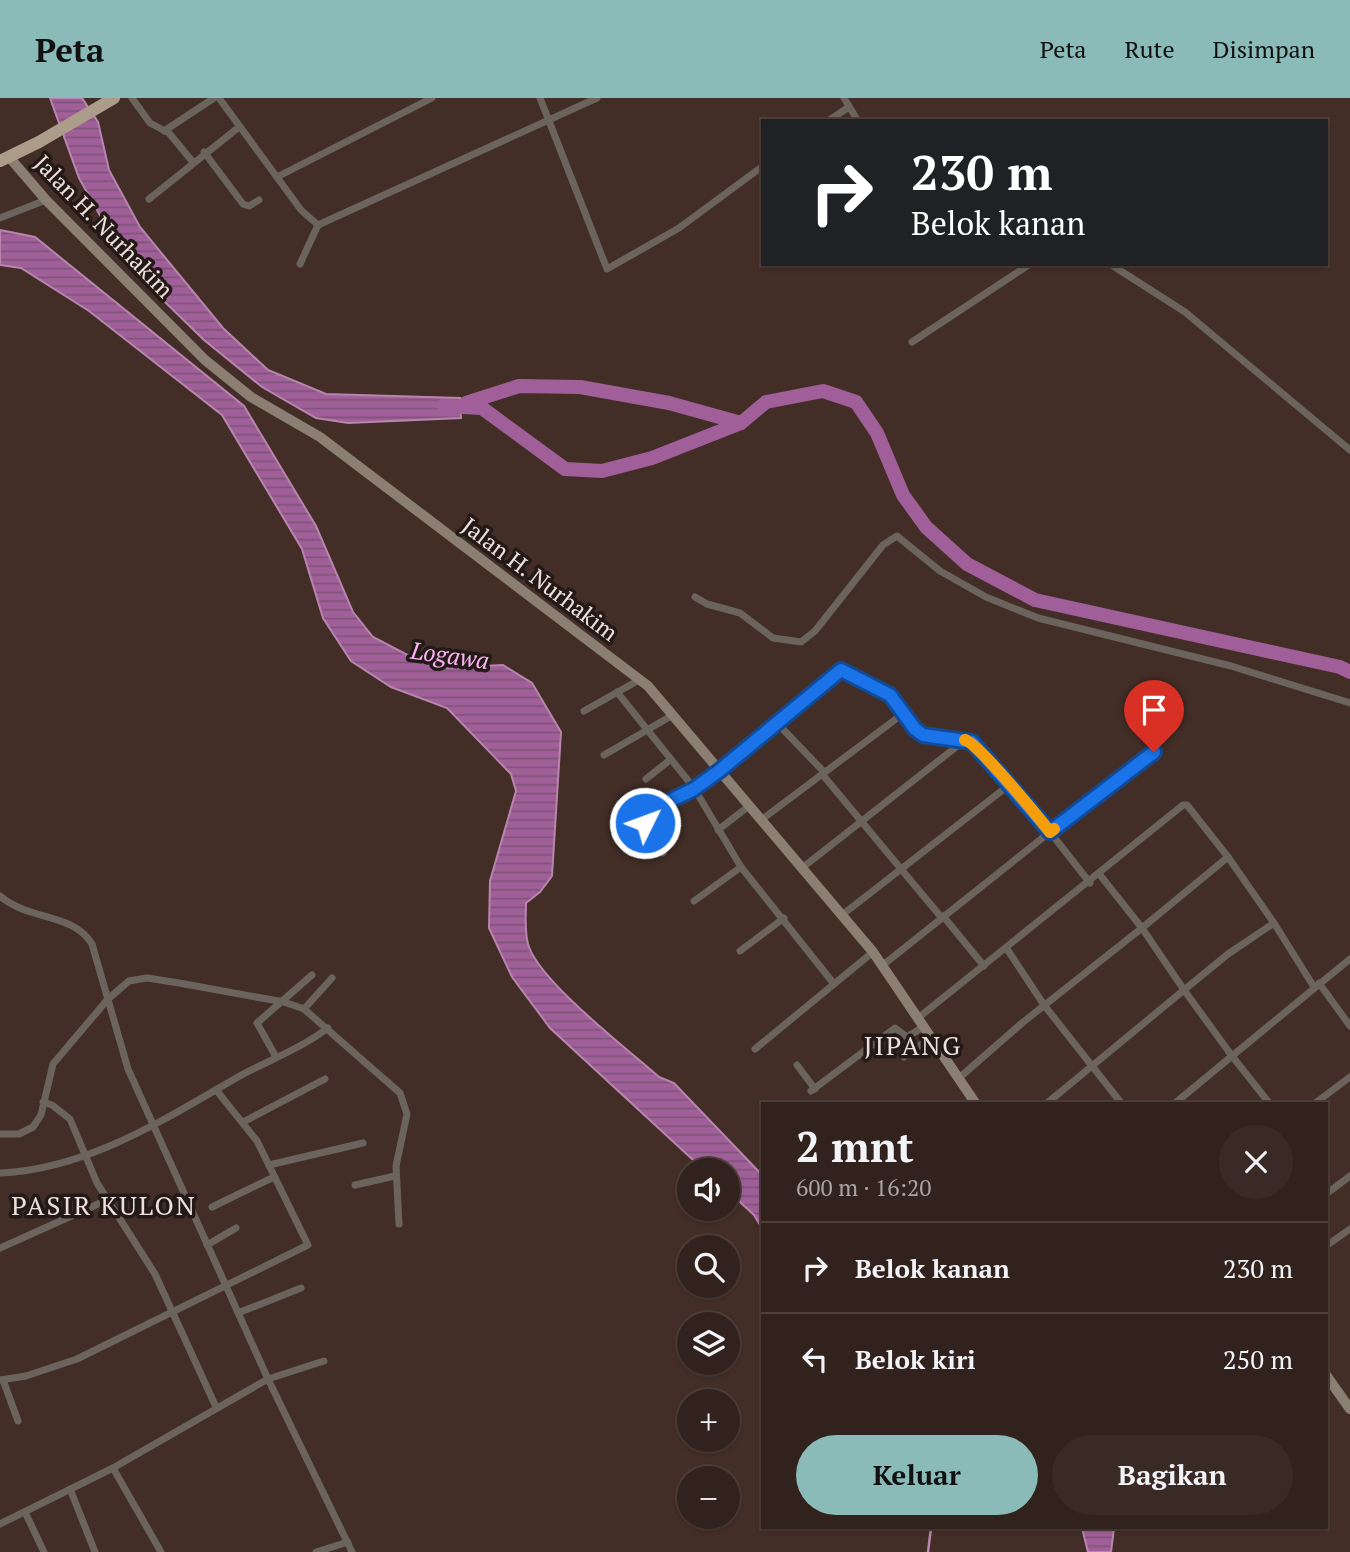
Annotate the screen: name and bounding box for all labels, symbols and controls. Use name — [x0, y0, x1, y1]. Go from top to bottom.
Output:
text: Peta — [35, 28, 104, 71]
text: Peta — [1040, 33, 1086, 65]
text: Rute — [1124, 33, 1174, 65]
text: Disimpan — [1212, 33, 1315, 65]
text: 230 m — [911, 139, 1053, 204]
icon: right — [796, 147, 887, 238]
street label: Jalan H. Nurhakim — [28, 148, 180, 304]
text: Belok kanan — [911, 202, 1085, 244]
street label: Jalan H. Nurhakim — [456, 510, 624, 648]
water label: Logawa — [408, 634, 491, 676]
pin — [1124, 680, 1184, 752]
icon: arrive — [1135, 691, 1173, 729]
position arrow — [608, 786, 682, 860]
district label: JIPANG — [864, 1028, 962, 1062]
text: 2 mnt — [796, 1118, 914, 1174]
button: close — [1219, 1125, 1293, 1199]
map controls — [677, 1158, 740, 1529]
button: sound — [677, 1158, 740, 1221]
text: 600 m · 16:20 — [796, 1172, 931, 1203]
district label: PASIR KULON — [11, 1188, 197, 1222]
button: search — [677, 1235, 740, 1298]
icon: right — [796, 1249, 834, 1287]
text: Belok kanan — [855, 1251, 1010, 1285]
text: 230 m — [1223, 1251, 1293, 1285]
button: layers — [677, 1312, 740, 1375]
icon: left — [796, 1340, 834, 1378]
text: Belok kiri — [855, 1342, 976, 1376]
text: 250 m — [1223, 1342, 1293, 1376]
button: + — [677, 1389, 740, 1452]
button: Keluar — [796, 1435, 1038, 1515]
button: Bagikan — [1052, 1435, 1293, 1515]
button: − — [677, 1466, 740, 1529]

